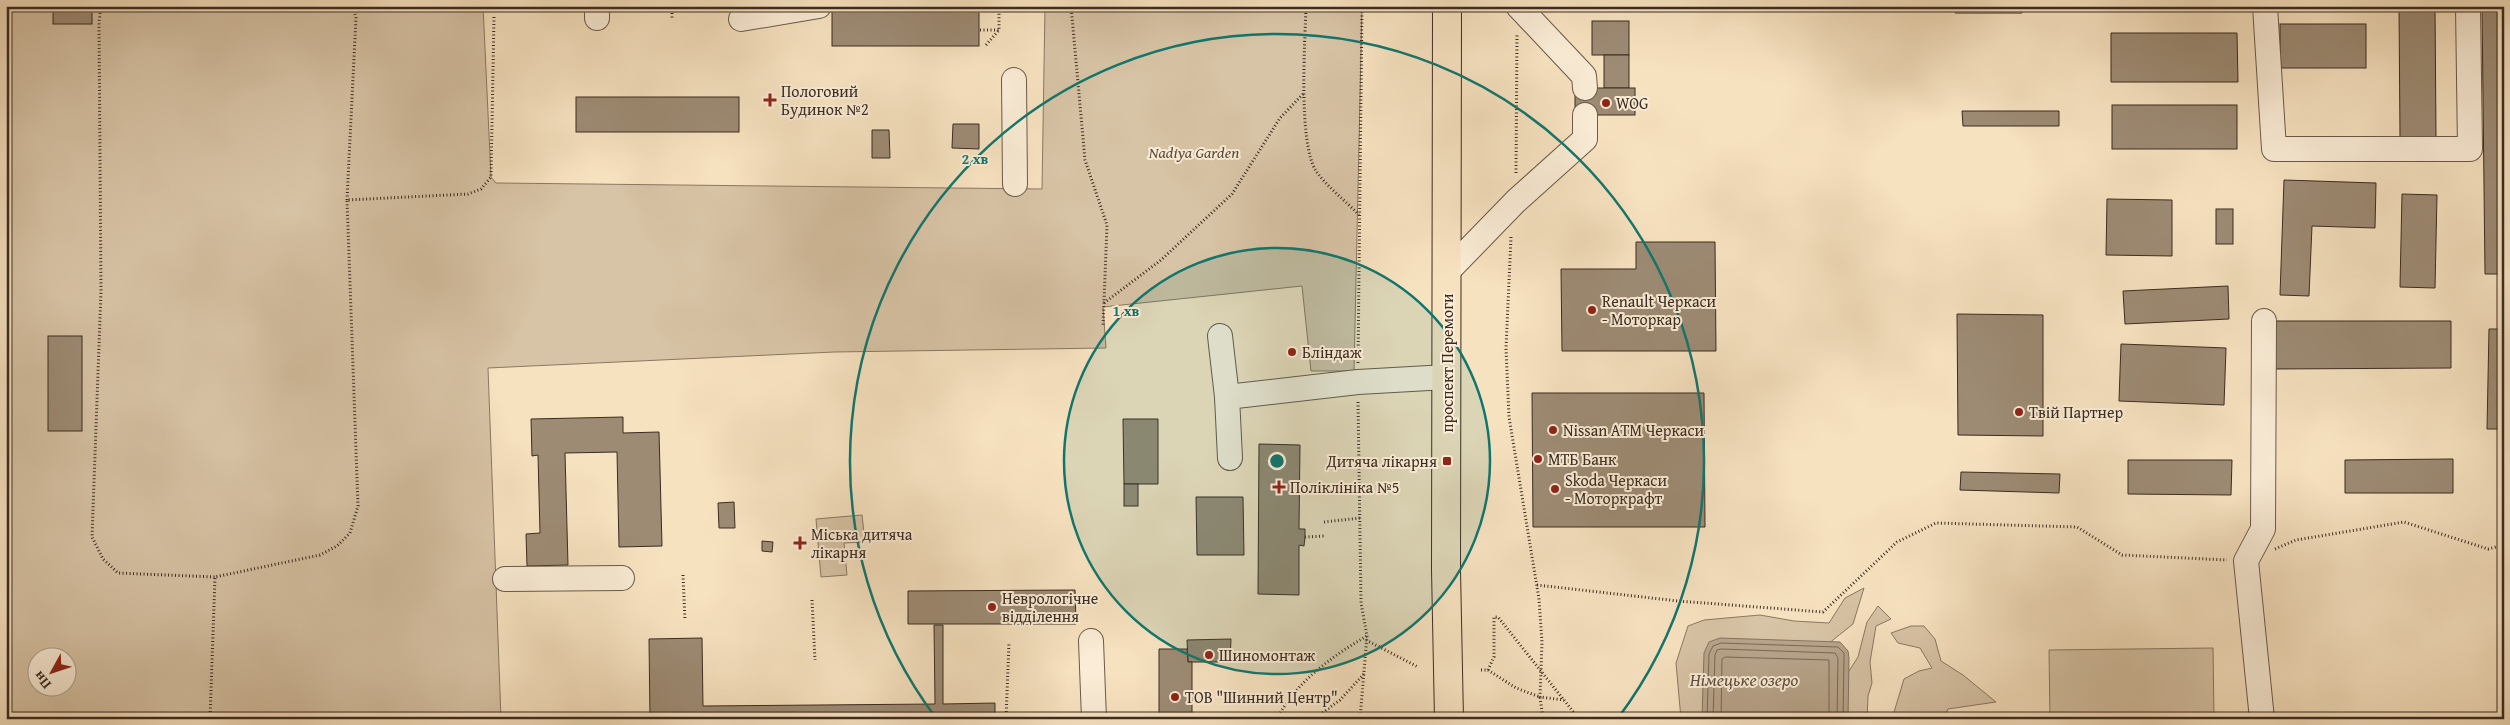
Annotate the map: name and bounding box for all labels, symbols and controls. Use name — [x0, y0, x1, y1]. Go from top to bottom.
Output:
place label: Пологовий Будинок №2 — [781, 79, 869, 121]
place label: WOG — [1616, 91, 1649, 115]
marker: Пологовий Будинок №2 — [763, 93, 777, 107]
marker: WOG — [1600, 97, 1612, 109]
park label: Nadiya Garden — [1148, 140, 1239, 164]
text: 2 хв — [962, 148, 989, 169]
place label: Renault Черкаси - Моторкар — [1602, 289, 1717, 331]
street label: проспект Перемоги — [1435, 293, 1459, 432]
text: 1 хв — [1113, 300, 1140, 321]
marker: Renault Черкаси - Моторкар — [1586, 304, 1598, 316]
place label: Бліндаж — [1302, 340, 1362, 364]
marker: Бліндаж — [1286, 346, 1298, 358]
place label: Твій Партнер — [2029, 400, 2123, 424]
marker: Твій Партнер — [2013, 406, 2025, 418]
place label: Nissan АТМ Черкаси — [1563, 418, 1704, 442]
marker: Nissan АТМ Черкаси — [1547, 424, 1559, 436]
place label: МТБ Банк — [1548, 447, 1617, 471]
place label: Дитяча лікарня — [1325, 449, 1437, 473]
centre of rings — [1268, 452, 1286, 470]
marker: МТБ Банк — [1532, 453, 1544, 465]
marker: Дитяча лікарня — [1441, 455, 1453, 467]
place label: Skoda Черкаси - Моторкрафт — [1565, 468, 1667, 510]
place label: Поліклініка №5 — [1290, 475, 1400, 499]
marker: Поліклініка №5 — [1272, 480, 1286, 494]
marker: Skoda Черкаси - Моторкрафт — [1549, 483, 1561, 495]
place label: Міська дитяча лікарня — [811, 522, 913, 564]
marker: Міська дитяча лікарня — [793, 536, 807, 550]
place label: Неврологічне відділення — [1002, 586, 1098, 628]
marker: Неврологічне відділення — [986, 601, 998, 613]
place label: Шиномонтаж — [1219, 643, 1316, 667]
north arrow — [28, 648, 78, 698]
marker: Шиномонтаж — [1203, 649, 1215, 661]
water label: Німецьке озеро — [1690, 666, 1799, 693]
text: Пн — [28, 667, 55, 694]
place label: ТОВ "Шинний Центр" — [1185, 685, 1338, 709]
marker: ТОВ "Шинний Центр" — [1169, 691, 1181, 703]

